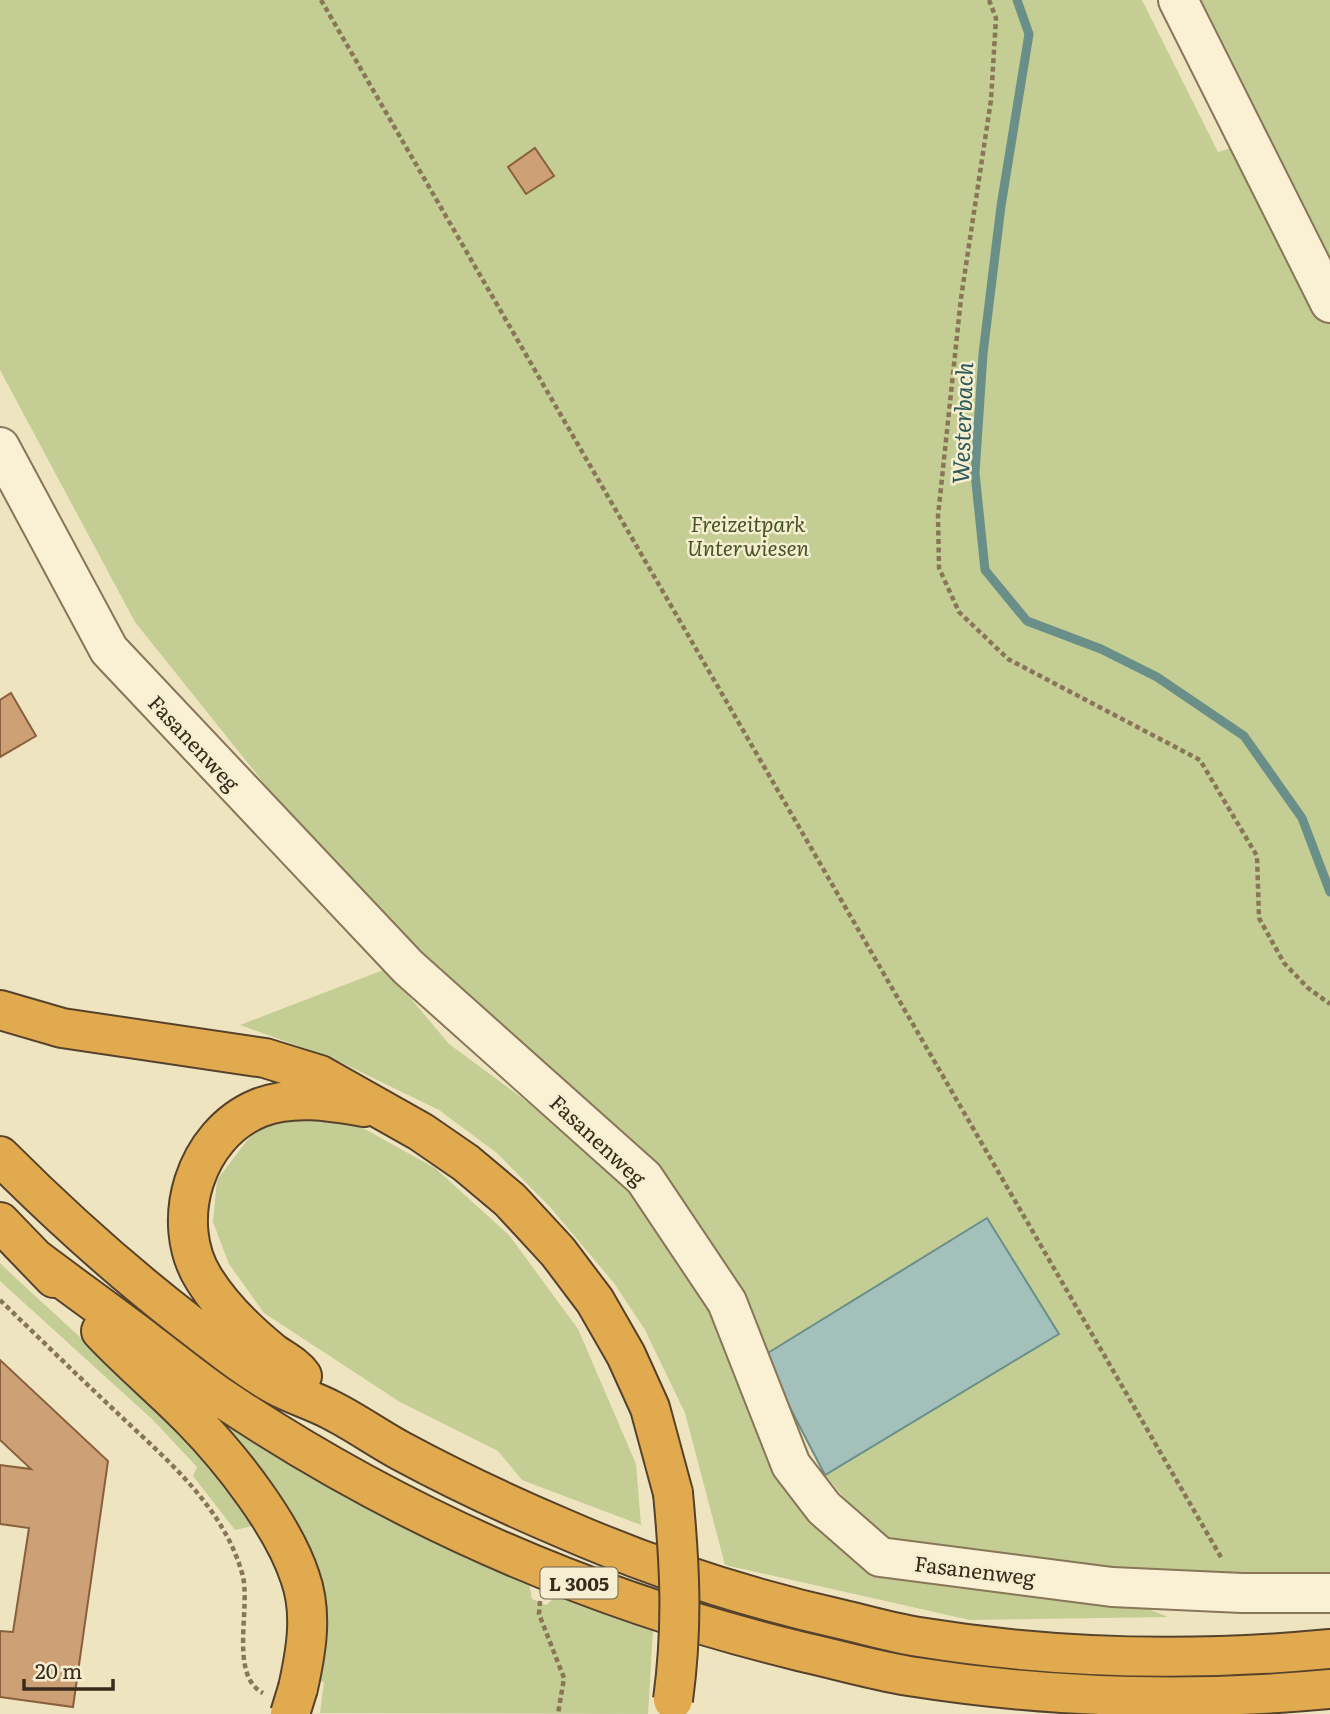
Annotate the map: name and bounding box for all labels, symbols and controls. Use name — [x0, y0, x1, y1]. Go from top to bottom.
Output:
water label: Westerbach — [942, 361, 980, 484]
park label: Freizeitpark Unterwiesen — [687, 507, 809, 562]
street label: Fasanenweg — [142, 687, 248, 797]
street label: Fasanenweg — [544, 1086, 654, 1192]
street label: Fasanenweg — [913, 1546, 1038, 1592]
road number: L 3005 — [540, 1568, 618, 1598]
scale bar — [24, 1648, 114, 1692]
text: 20 m — [35, 1654, 82, 1685]

